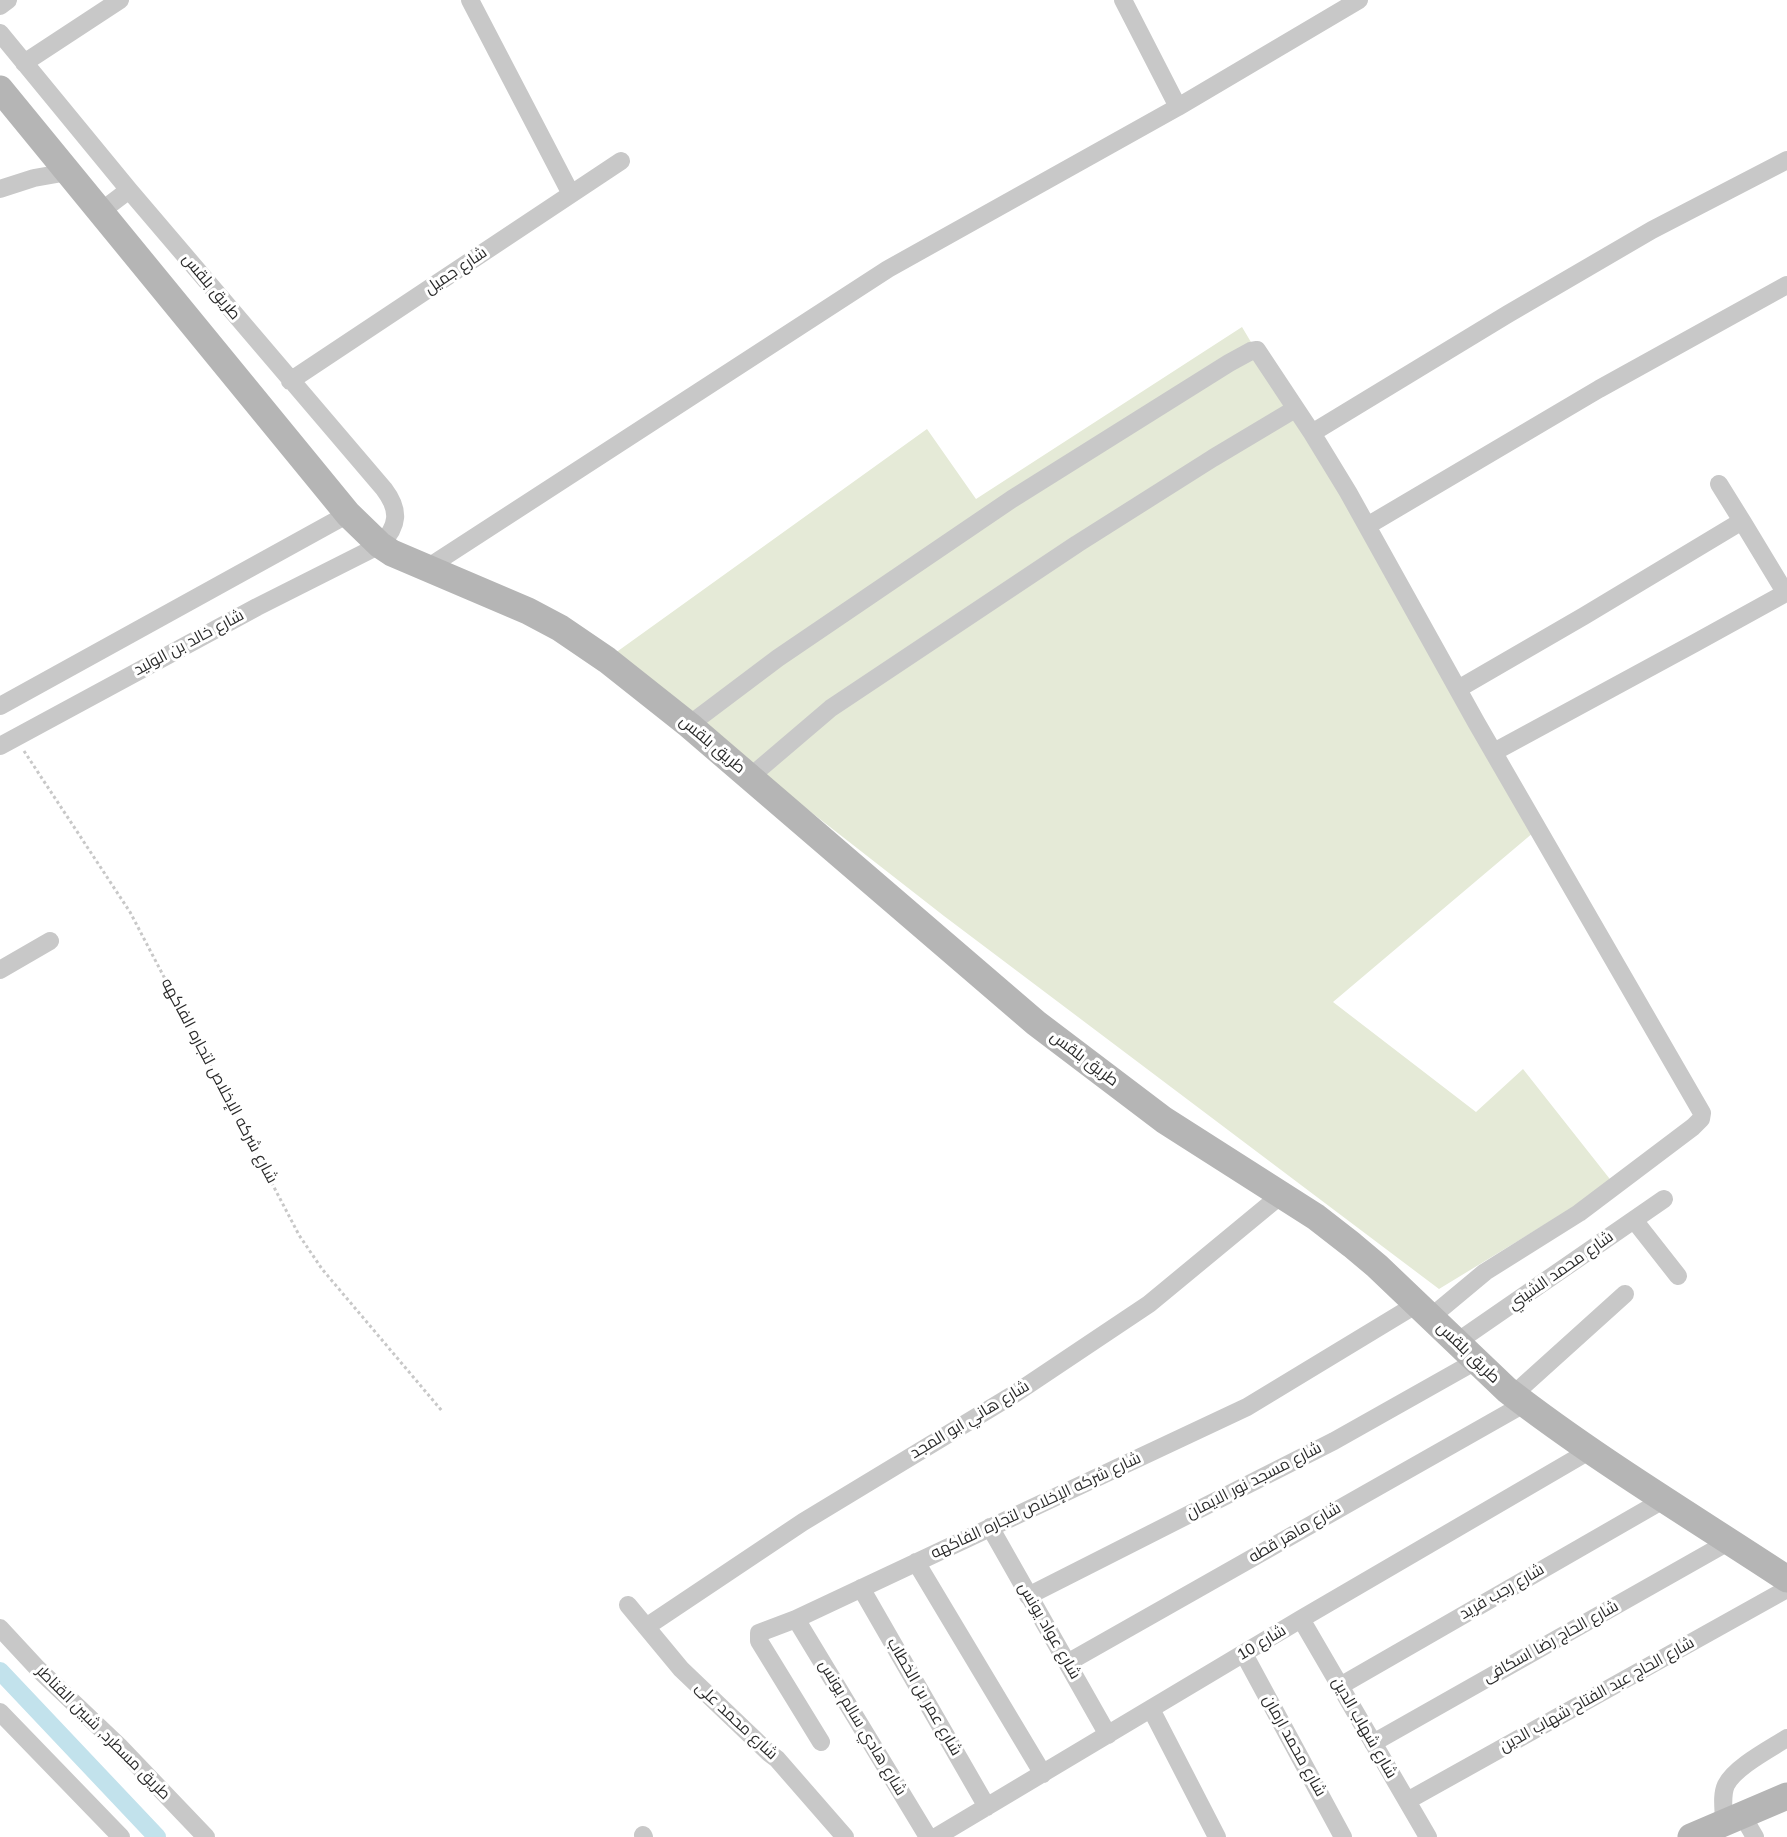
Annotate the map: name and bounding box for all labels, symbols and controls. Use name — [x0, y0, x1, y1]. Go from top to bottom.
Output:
street label: شارع جميل — [421, 243, 491, 299]
street label: طريق بلقس — [178, 250, 244, 324]
street label: شارع خالد بن الوليد — [131, 606, 247, 680]
street label: طريق بلقس — [675, 712, 749, 778]
street label: شارع شركه الإخلاص لتجاره الفاكهه — [157, 975, 281, 1187]
street label: طريق بلقس — [1046, 1027, 1122, 1091]
street label: شارع محمد الشيني — [1505, 1228, 1617, 1314]
street label: طريق بلقس — [1432, 1318, 1504, 1388]
street label: شارع هاني ابو المجد — [907, 1377, 1033, 1463]
street label: شارع مسجد نور الايمان — [1183, 1439, 1325, 1523]
street label: شارع شركه الإخلاص لتجاره الفاكهه — [928, 1449, 1144, 1563]
street label: شارع ماهر قطه — [1245, 1499, 1345, 1567]
street label: شارع رجب فريد — [1456, 1560, 1548, 1624]
street label: شارع عواد يونس — [1014, 1579, 1084, 1683]
street label: شارع الحاج رضا اسكافى — [1480, 1597, 1622, 1687]
street label: شارع 10 — [1234, 1621, 1290, 1665]
street label: شارع الحاج عبد الفتاح شهاب الدين — [1496, 1633, 1698, 1757]
street label: شارع عمر بن الخطاب — [883, 1635, 965, 1759]
street label: شارع هادي سالم يونس — [814, 1657, 910, 1799]
street label: طريق مسطرد, شبين القناطر — [32, 1662, 174, 1804]
street label: شارع شهاب الدين — [1327, 1674, 1401, 1782]
street label: شارع محمد على — [691, 1678, 781, 1764]
street label: شارع محمد ارمان — [1258, 1692, 1330, 1800]

